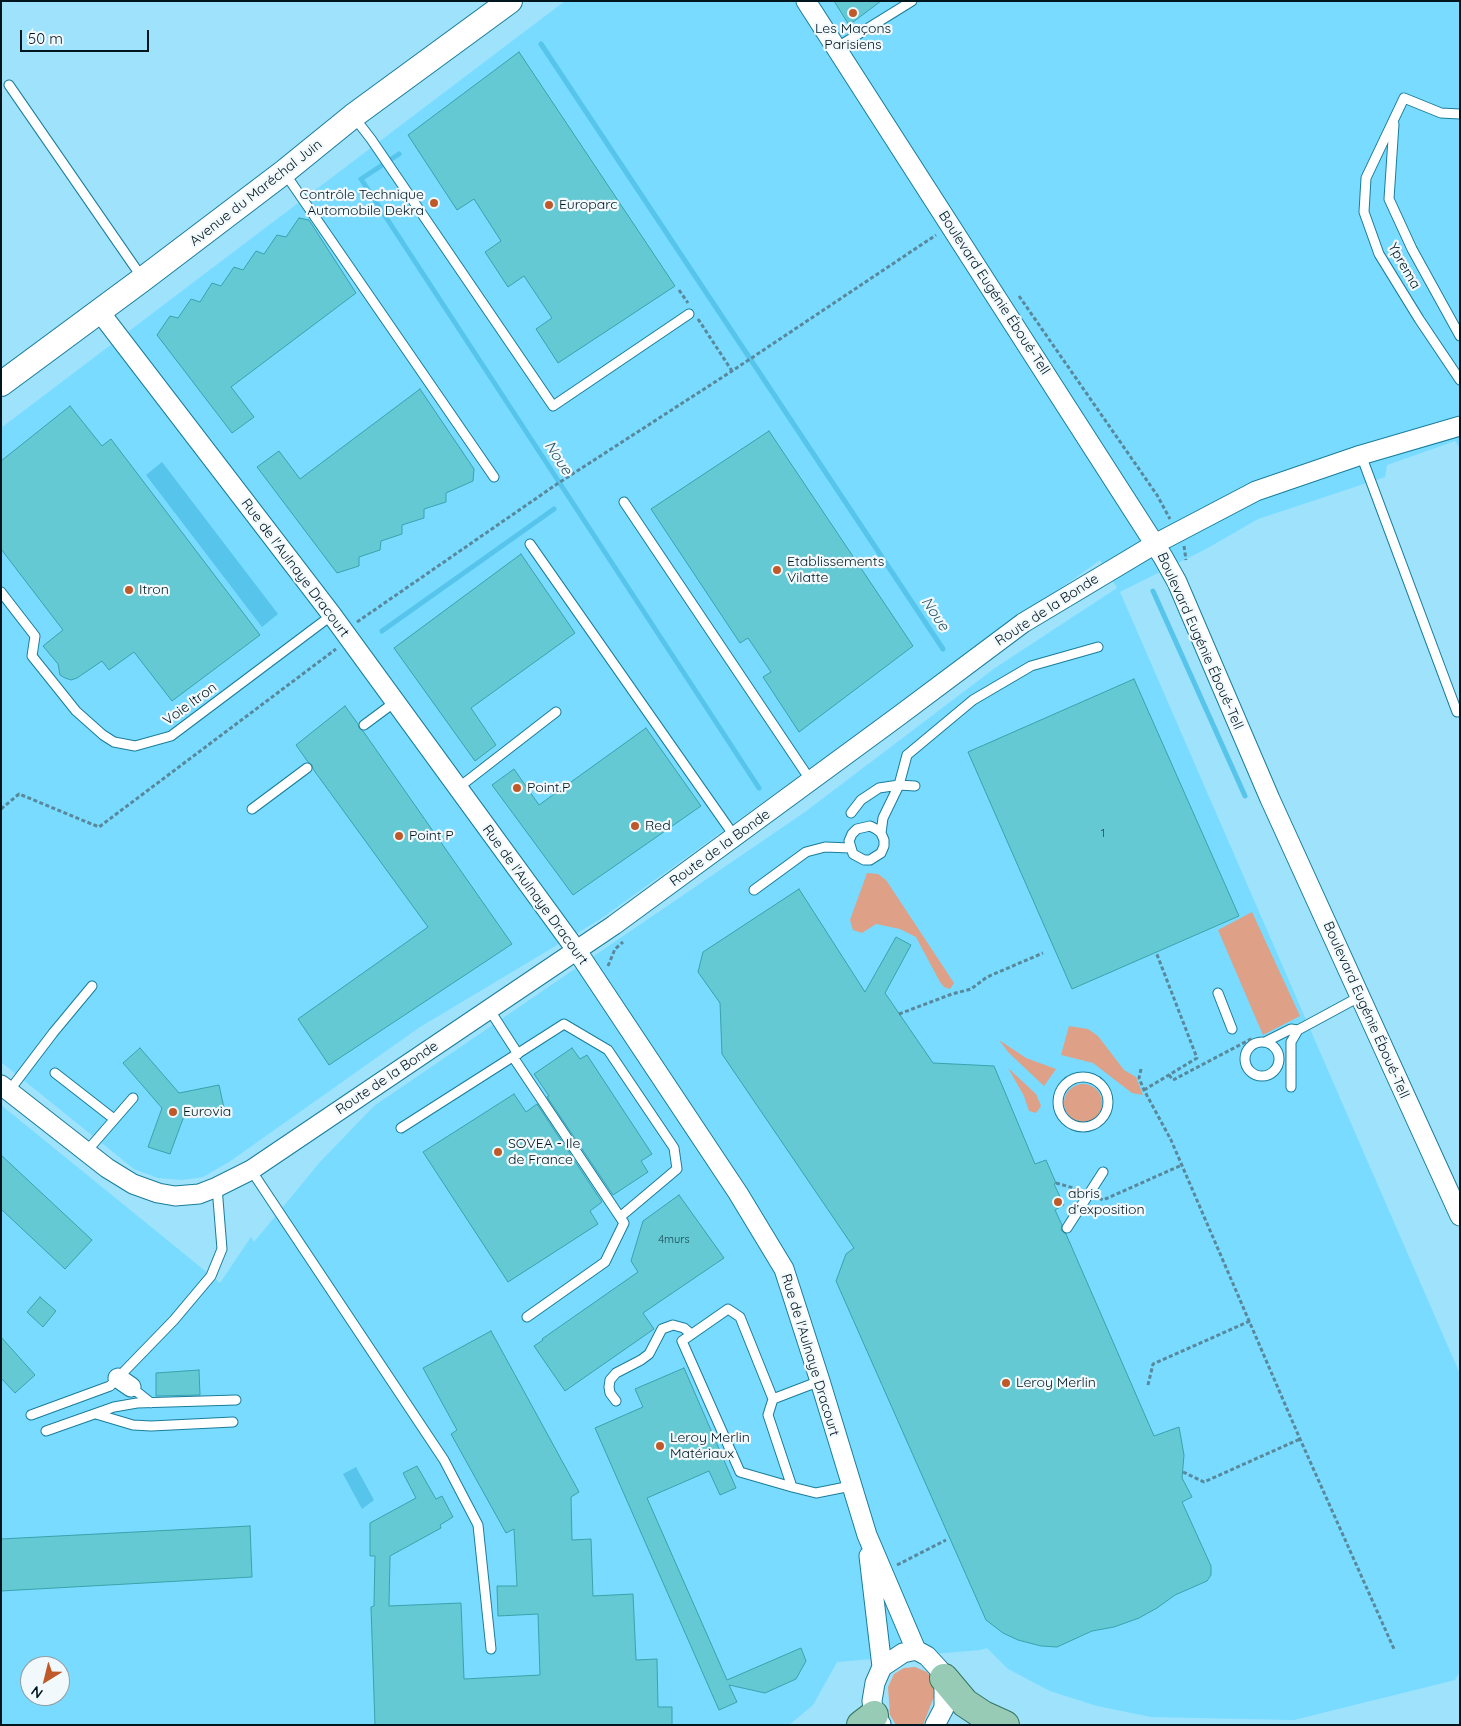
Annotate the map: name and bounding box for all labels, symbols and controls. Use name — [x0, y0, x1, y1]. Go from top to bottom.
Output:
marker: Les Maçons Parisiens — [847, 7, 859, 19]
scale bar — [22, 20, 151, 52]
place label: Les Maçons Parisiens — [815, 21, 891, 54]
text: 50 m — [28, 29, 63, 48]
street label: Avenue du Maréchal Juin — [187, 136, 325, 250]
place label: Contrôle Technique Automobile Dekra — [300, 187, 424, 220]
marker: Contrôle Technique Automobile Dekra — [428, 197, 440, 209]
place label: Europarc — [559, 197, 618, 213]
marker: Europarc — [543, 199, 555, 211]
street label: Boulevard Eugénie Éboué-Tell — [935, 208, 1053, 378]
street label: Yprema — [1384, 240, 1424, 292]
water label: Noue — [540, 438, 576, 478]
street label: Rue de l'Aulnaye Dracourt — [237, 495, 353, 641]
street label: Boulevard Eugénie Éboué-Tell — [1153, 550, 1247, 732]
place label: Etablissements Vilatte — [787, 554, 884, 586]
marker: Etablissements Vilatte — [771, 564, 783, 576]
street label: Route de la Bonde — [992, 570, 1102, 650]
place label: Itron — [139, 582, 169, 598]
marker: Itron — [123, 584, 135, 596]
water label: Noue — [917, 594, 953, 634]
street label: Voie Itron — [160, 679, 220, 729]
place label: Point.P — [527, 780, 570, 796]
marker: Point.P — [511, 782, 523, 794]
street label: Route de la Bonde — [667, 806, 773, 890]
place label: Red — [645, 818, 671, 834]
marker: Red — [629, 820, 641, 832]
street label: Rue de l'Aulnaye Dracourt — [479, 822, 591, 968]
house number: 1 — [1101, 827, 1105, 841]
place label: Point P — [409, 828, 454, 844]
marker: Point P — [393, 830, 405, 842]
street label: Boulevard Eugénie Éboué-Tell — [1319, 919, 1413, 1101]
street label: Route de la Bonde — [333, 1038, 441, 1118]
place label: Eurovia — [183, 1104, 231, 1120]
marker: Eurovia — [167, 1106, 179, 1118]
place label: SOVEA - Ile de France — [508, 1136, 580, 1168]
marker: SOVEA - Ile de France — [492, 1146, 504, 1158]
place label: abris d’exposition — [1068, 1186, 1145, 1218]
marker: abris d’exposition — [1052, 1196, 1064, 1208]
house number: 4murs — [658, 1233, 690, 1247]
street label: Rue de l'Aulnaye Dracourt — [777, 1272, 843, 1438]
place label: Leroy Merlin — [1016, 1375, 1096, 1391]
marker: Leroy Merlin — [1000, 1377, 1012, 1389]
place label: Leroy Merlin Matériaux — [670, 1430, 750, 1462]
marker: Leroy Merlin Matériaux — [654, 1440, 666, 1452]
north arrow — [20, 1656, 70, 1706]
text: N — [27, 1682, 46, 1703]

